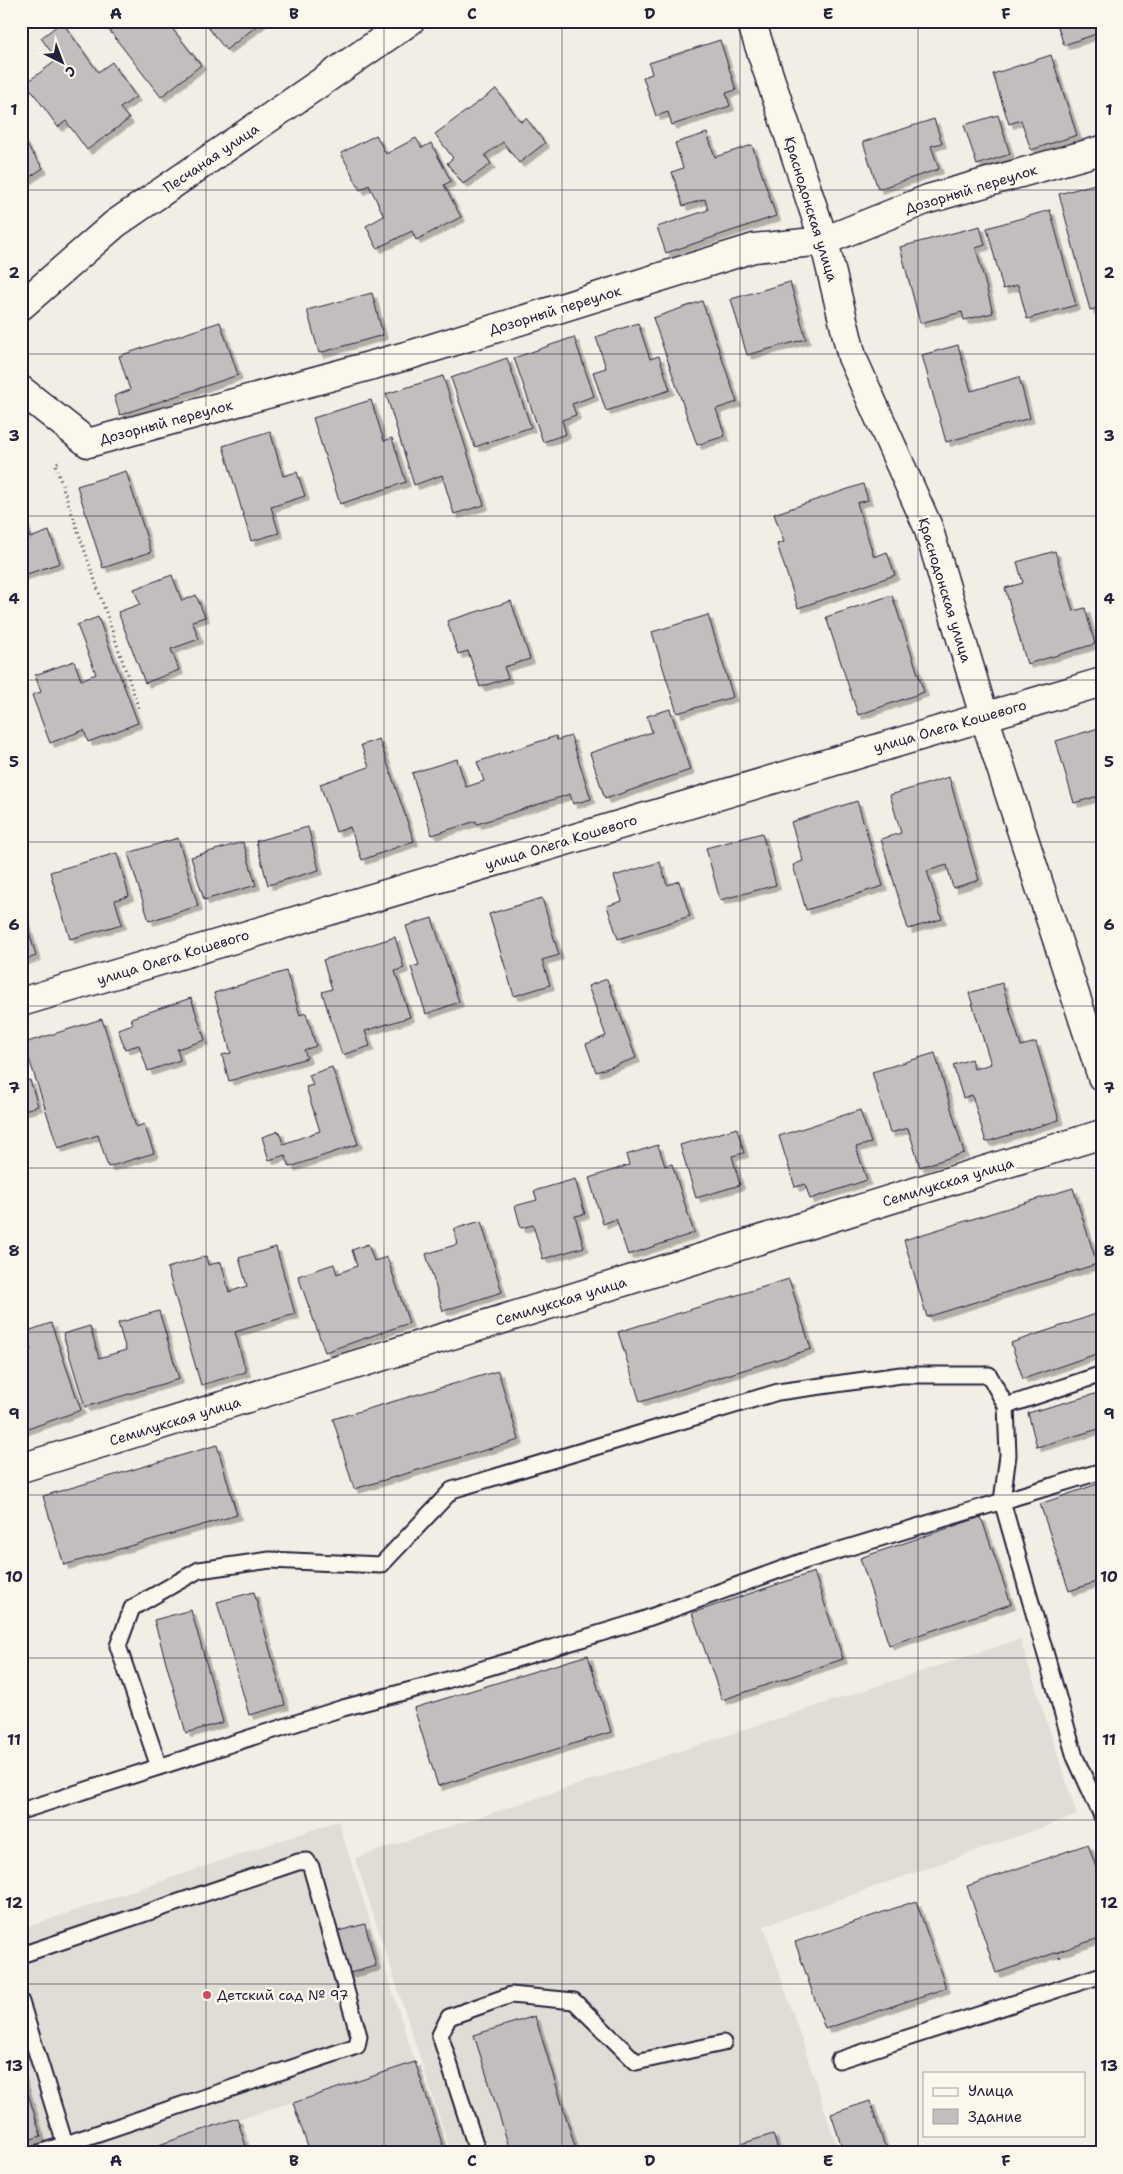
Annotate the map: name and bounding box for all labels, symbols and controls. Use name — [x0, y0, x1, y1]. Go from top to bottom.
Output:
text: A — [110, 3, 122, 24]
text: B — [289, 3, 299, 24]
text: C — [467, 3, 477, 24]
text: D — [644, 3, 656, 24]
text: E — [823, 3, 833, 24]
text: F — [1001, 3, 1011, 24]
north arrow — [38, 38, 88, 88]
text: С — [61, 62, 80, 81]
text: 1 — [10, 99, 18, 120]
text: 1 — [1105, 99, 1113, 120]
street label: Песчаная улица — [160, 119, 262, 197]
street label: Краснодонская улица — [780, 134, 842, 284]
street label: Дозорный переулок — [903, 160, 1040, 218]
text: 2 — [8, 262, 20, 283]
text: 2 — [1103, 262, 1115, 283]
street label: Дозорный переулок — [487, 281, 624, 339]
street label: Дозорный переулок — [97, 395, 235, 448]
text: 3 — [8, 425, 20, 446]
text: 3 — [1103, 425, 1115, 446]
street label: Краснодонская улица — [914, 515, 976, 665]
text: 4 — [8, 588, 20, 609]
text: 4 — [1103, 588, 1115, 609]
street label: улица Олега Кошевого — [871, 696, 1029, 756]
text: 5 — [9, 751, 19, 772]
text: 5 — [1104, 751, 1114, 772]
street label: улица Олега Кошевого — [483, 810, 639, 874]
text: 6 — [8, 914, 20, 935]
text: 6 — [1103, 914, 1115, 935]
street label: улица Олега Кошевого — [95, 925, 251, 989]
text: 7 — [8, 1077, 20, 1098]
text: 7 — [1103, 1077, 1115, 1098]
street label: Семилукская улица — [880, 1153, 1016, 1211]
text: 8 — [8, 1240, 20, 1261]
text: 8 — [1103, 1240, 1115, 1261]
street label: Семилукская улица — [493, 1272, 629, 1330]
street label: Семилукская улица — [107, 1392, 243, 1450]
text: 9 — [8, 1403, 20, 1424]
text: 9 — [1103, 1403, 1115, 1424]
text: 10 — [5, 1566, 23, 1587]
text: 10 — [1100, 1566, 1118, 1587]
text: 11 — [7, 1729, 21, 1750]
text: 11 — [1102, 1729, 1116, 1750]
text: 12 — [5, 1892, 23, 1913]
text: 12 — [1100, 1892, 1118, 1913]
place label: Детский сад № 97 — [217, 1986, 349, 2004]
marker: Детский сад № 97 — [201, 1989, 213, 2001]
text: 13 — [5, 2055, 23, 2076]
text: 13 — [1100, 2055, 1118, 2076]
legend — [923, 2072, 1086, 2136]
text: Улица — [968, 2081, 1014, 2101]
text: Здание — [968, 2107, 1022, 2127]
text: A — [110, 2150, 122, 2171]
text: B — [289, 2150, 299, 2171]
text: C — [467, 2150, 477, 2171]
text: D — [644, 2150, 656, 2171]
text: E — [823, 2150, 833, 2171]
text: F — [1001, 2150, 1011, 2171]

